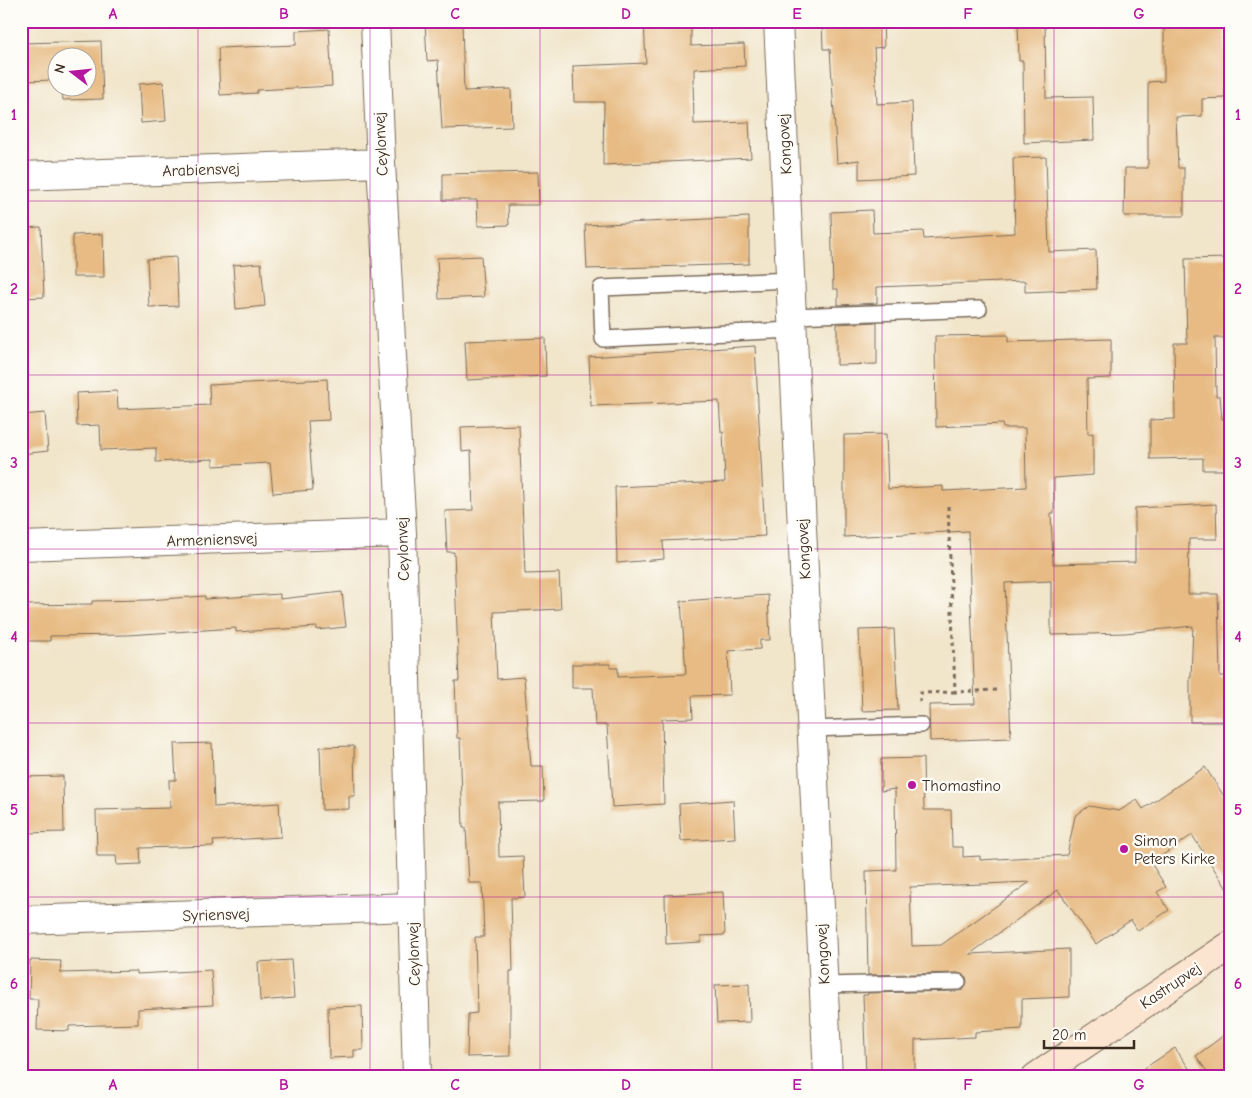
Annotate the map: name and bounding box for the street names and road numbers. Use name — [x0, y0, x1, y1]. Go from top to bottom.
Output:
street label: Ceylonvej — [370, 112, 392, 176]
street label: Kongovej — [774, 113, 796, 175]
street label: Arabiensvej — [162, 160, 240, 180]
street label: Ceylonvej — [393, 517, 413, 581]
street label: Kongovej — [793, 518, 815, 580]
street label: Armeniensvej — [166, 529, 258, 551]
street label: Syriensvej — [182, 905, 250, 925]
street label: Ceylonvej — [404, 922, 424, 986]
street label: Kongovej — [812, 923, 834, 985]
street label: Kastrupvej — [1137, 959, 1204, 1013]

